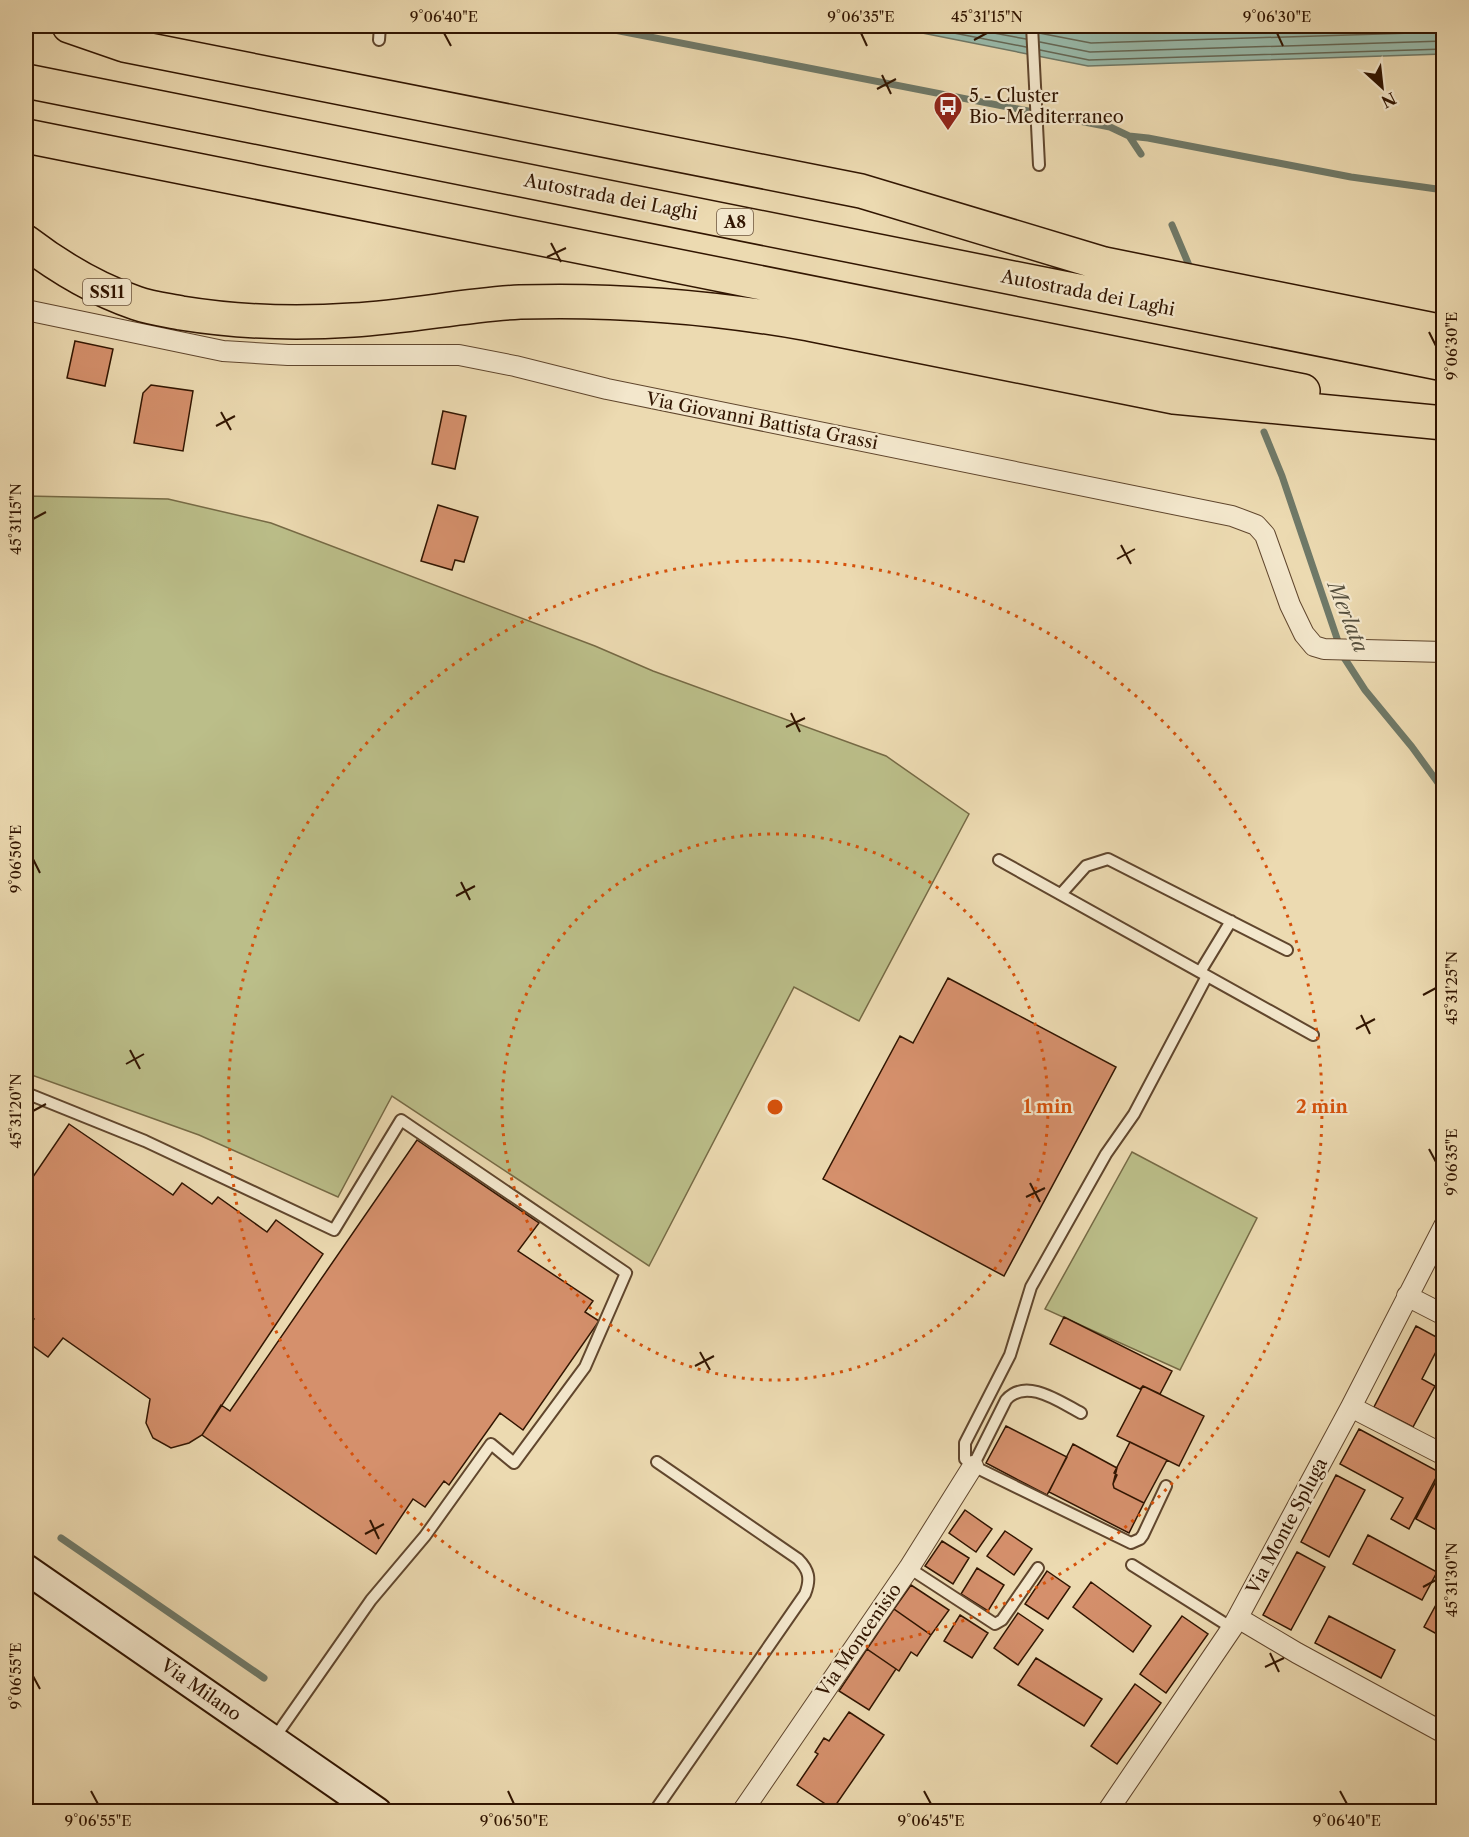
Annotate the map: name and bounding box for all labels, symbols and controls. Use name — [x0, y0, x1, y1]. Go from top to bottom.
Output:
text: 9°06'40"E — [410, 7, 478, 26]
text: 9°06'35"E — [827, 7, 895, 26]
text: 45°31'15"N — [951, 7, 1023, 26]
text: 9°06'30"E — [1243, 7, 1311, 26]
north arrow — [1352, 57, 1412, 117]
place label: 5 - Cluster Bio-Mediterraneo — [969, 85, 1124, 128]
text: N — [1378, 88, 1400, 112]
bus stop icon: 5 - Cluster Bio-Mediterraneo — [932, 90, 964, 132]
street label: Autostrada dei Laghi — [521, 169, 700, 225]
road number: A8 — [717, 209, 753, 235]
street label: Autostrada dei Laghi — [998, 265, 1177, 321]
road number: SS11 — [83, 279, 131, 305]
text: 9°06'30"E — [1442, 312, 1461, 380]
street label: Via Giovanni Battista Grassi — [643, 388, 880, 454]
text: 45°31'15"N — [6, 483, 25, 555]
water label: Merlata — [1322, 576, 1373, 656]
text: 9°06'50"E — [6, 825, 25, 893]
text: 45°31'25"N — [1442, 951, 1461, 1025]
text: 45°31'20"N — [6, 1073, 25, 1149]
text: 1 min — [1023, 1096, 1073, 1118]
text: 2 min — [1296, 1096, 1349, 1118]
centre of rings — [765, 1097, 785, 1117]
text: 9°06'35"E — [1442, 1128, 1461, 1196]
street label: Via Monte Spluga — [1241, 1454, 1332, 1599]
text: 45°31'30"N — [1442, 1542, 1461, 1618]
street label: Via Moncenisio — [811, 1579, 906, 1702]
text: 9°06'55"E — [6, 1642, 25, 1710]
street label: Via Milano — [156, 1654, 246, 1726]
text: 9°06'55"E — [64, 1811, 132, 1830]
text: 9°06'50"E — [480, 1811, 548, 1830]
text: 9°06'45"E — [898, 1811, 964, 1830]
text: 9°06'40"E — [1313, 1811, 1381, 1830]

